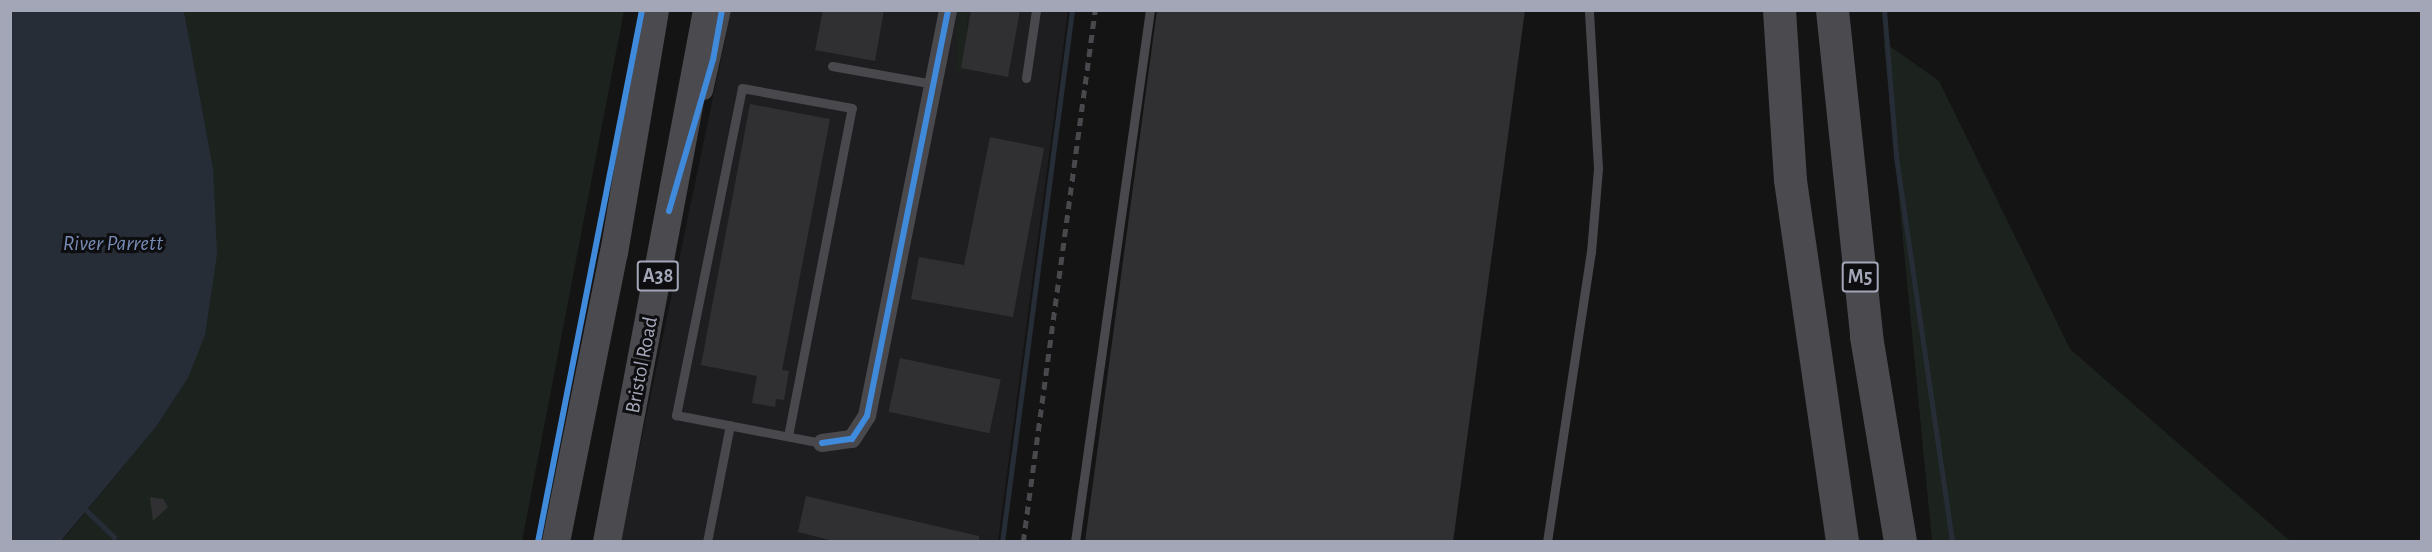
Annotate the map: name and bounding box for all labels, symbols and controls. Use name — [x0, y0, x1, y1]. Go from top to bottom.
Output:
water label: River Parrett — [63, 231, 163, 257]
road number: A38 — [636, 259, 680, 293]
road number: M5 — [1840, 260, 1880, 294]
street label: Bristol Road — [620, 315, 664, 415]

